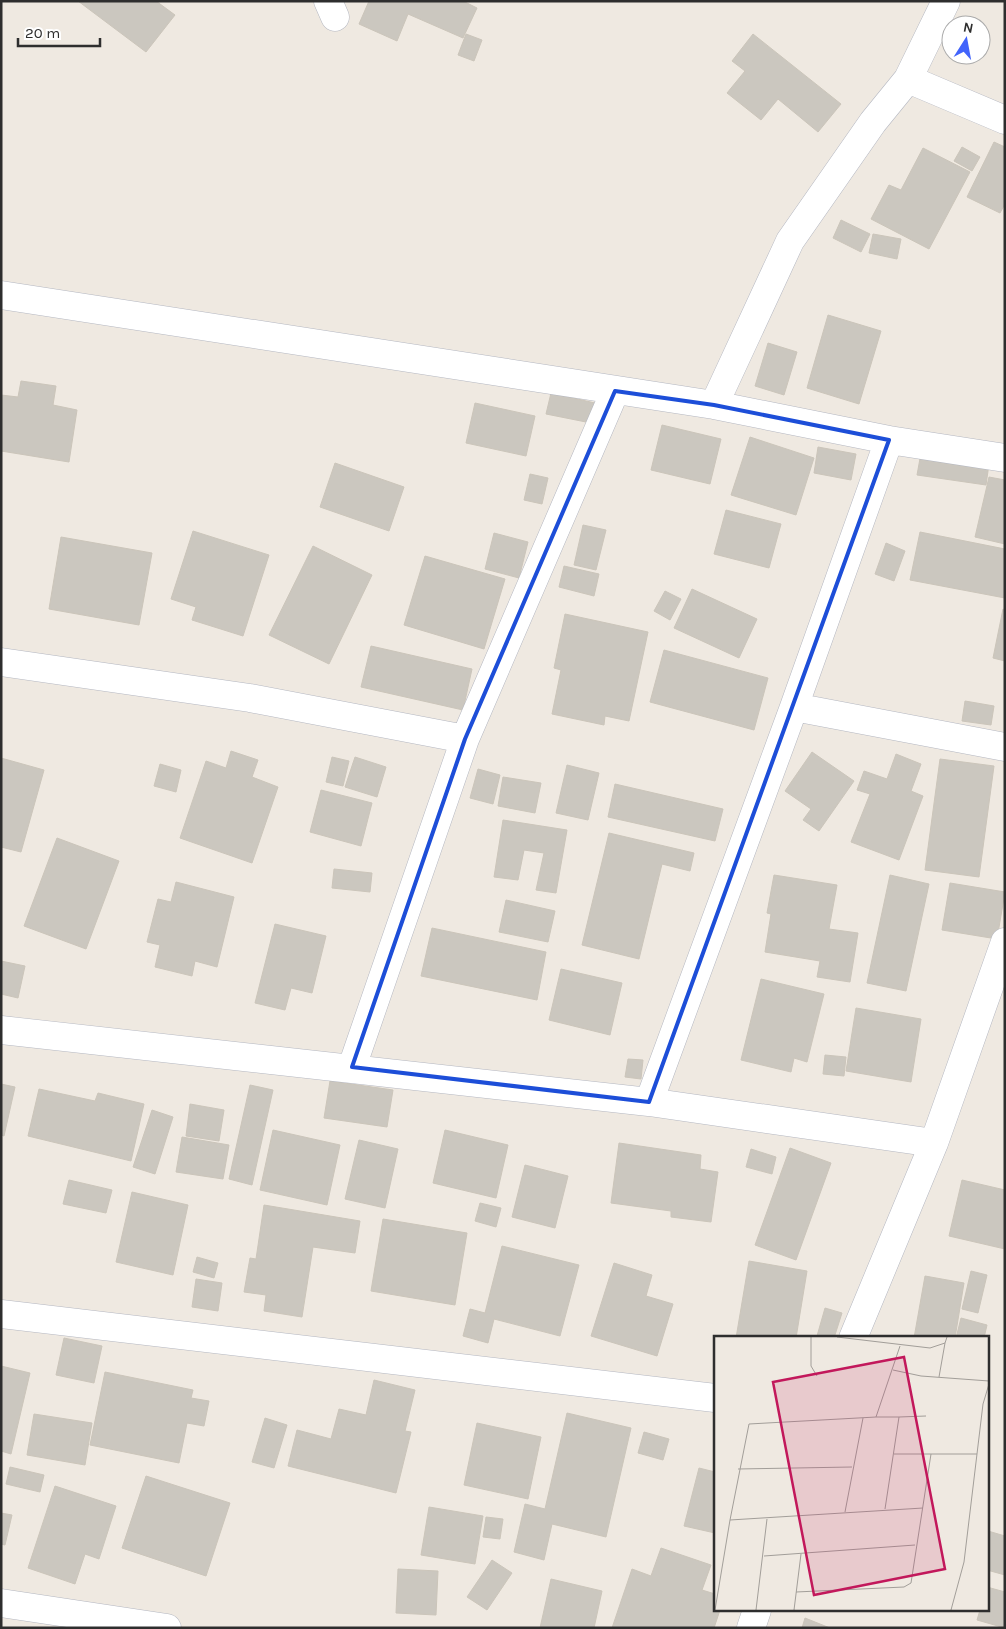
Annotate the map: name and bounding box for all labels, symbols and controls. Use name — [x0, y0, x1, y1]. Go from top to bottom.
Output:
scale bar — [18, 15, 100, 47]
north arrow — [941, 15, 991, 65]
text: N — [962, 18, 975, 37]
text: 20 m — [25, 24, 60, 42]
inset map — [714, 1336, 988, 1612]

